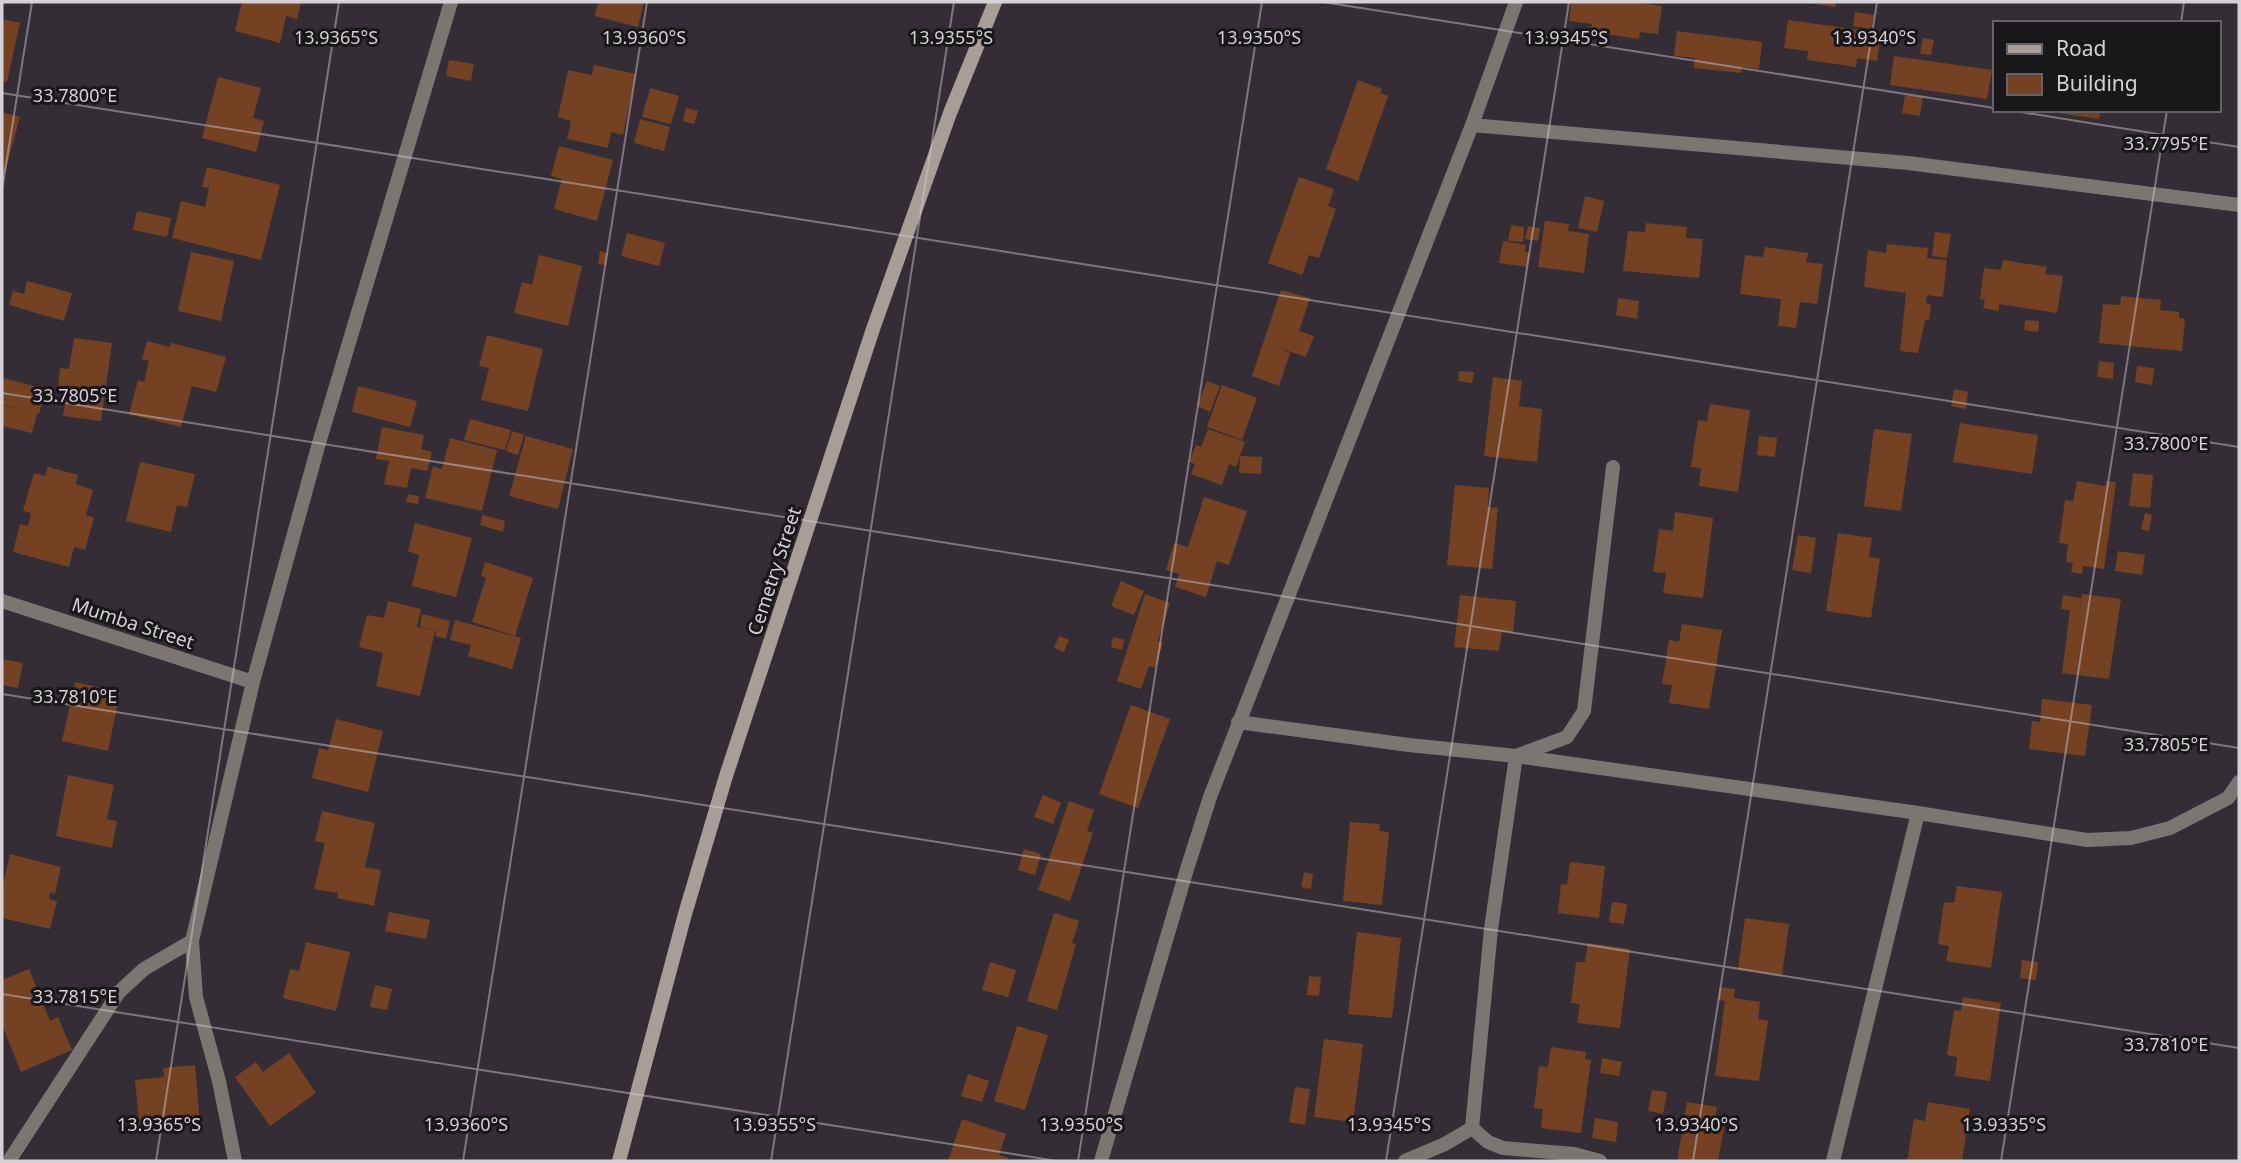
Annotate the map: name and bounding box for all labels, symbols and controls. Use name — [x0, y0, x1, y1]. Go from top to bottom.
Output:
legend — [1993, 21, 2220, 112]
text: 13.9365°S — [294, 25, 378, 49]
text: 13.9360°S — [602, 25, 686, 49]
text: 13.9355°S — [909, 25, 993, 49]
text: 13.9350°S — [1217, 25, 1301, 49]
text: 13.9345°S — [1524, 25, 1608, 49]
text: 13.9340°S — [1832, 25, 1916, 49]
text: Road — [2056, 34, 2106, 62]
text: Building — [2056, 69, 2138, 97]
text: 33.7800°E — [33, 83, 117, 107]
text: 33.7795°E — [2124, 131, 2208, 155]
text: 33.7805°E — [33, 383, 117, 407]
text: 33.7800°E — [2124, 431, 2208, 455]
street label: Cemetry Street — [741, 503, 807, 639]
street label: Mumba Street — [69, 591, 198, 655]
text: 33.7810°E — [33, 684, 117, 708]
text: 33.7805°E — [2124, 732, 2208, 756]
text: 33.7815°E — [33, 984, 117, 1008]
text: 33.7810°E — [2124, 1032, 2208, 1056]
text: 13.9365°S — [117, 1112, 201, 1136]
text: 13.9360°S — [424, 1112, 508, 1136]
text: 13.9355°S — [732, 1112, 816, 1136]
text: 13.9350°S — [1039, 1112, 1123, 1136]
text: 13.9345°S — [1347, 1112, 1431, 1136]
text: 13.9340°S — [1654, 1112, 1738, 1136]
text: 13.9335°S — [1962, 1112, 2046, 1136]

